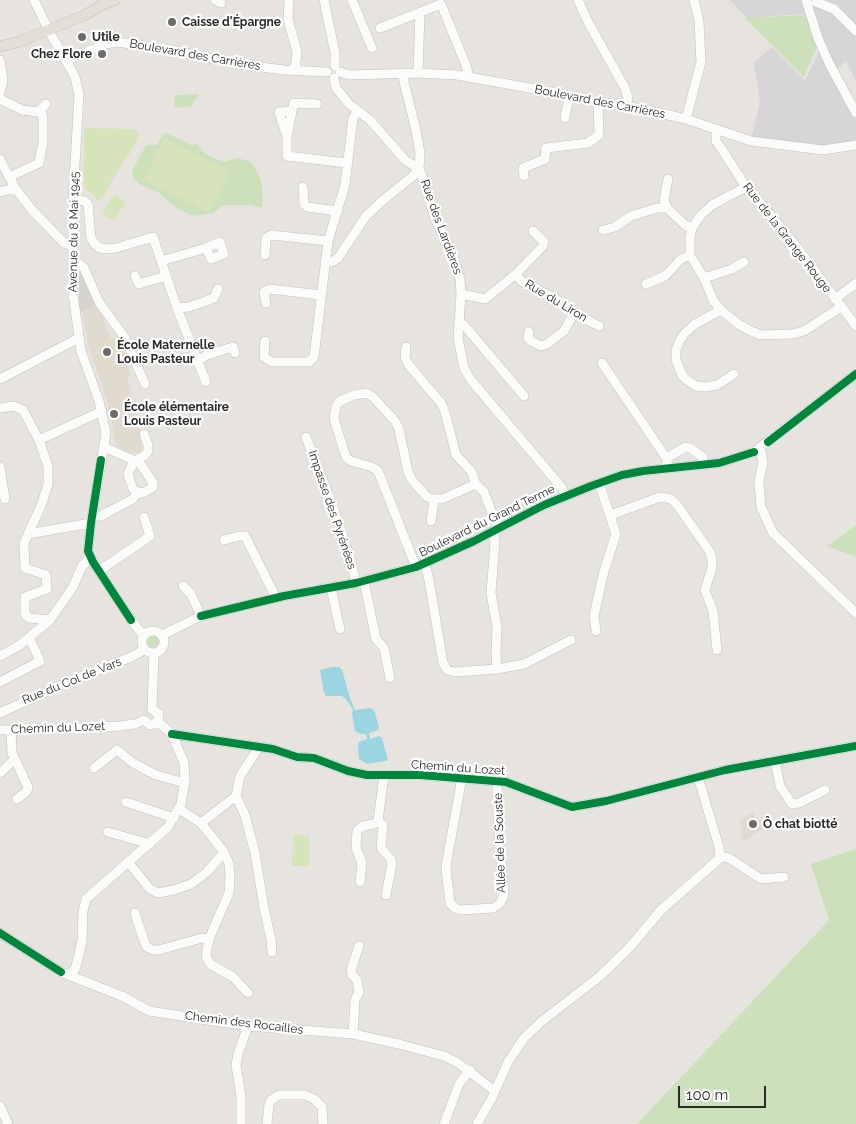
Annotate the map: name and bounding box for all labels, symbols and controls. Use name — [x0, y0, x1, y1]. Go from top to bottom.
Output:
place label: Caisse d'Épargne — [182, 15, 281, 29]
marker: Caisse d'Épargne — [166, 16, 178, 28]
place label: Utile — [92, 30, 120, 44]
marker: Utile — [76, 31, 88, 43]
street label: Boulevard des Carrières — [128, 36, 262, 74]
place label: Chez Flore — [31, 47, 92, 61]
marker: Chez Flore — [96, 48, 108, 60]
street label: Boulevard des Carrières — [533, 82, 667, 122]
street label: Avenue du 8 Mai 1945 — [66, 171, 82, 293]
street label: Rue des Lardières — [417, 178, 465, 276]
street label: Rue de la Grange Rouge — [740, 180, 834, 296]
street label: Rue du Liron — [522, 277, 590, 325]
place label: École Maternelle Louis Pasteur — [117, 338, 215, 366]
marker: École Maternelle Louis Pasteur — [101, 346, 113, 358]
place label: École élémentaire Louis Pasteur — [124, 400, 229, 428]
marker: École élémentaire Louis Pasteur — [108, 408, 120, 420]
street label: Impasse des Pyrénées — [305, 449, 359, 571]
street label: Boulevard du Grand Terme — [417, 482, 557, 560]
street label: Rue du Col de Vars — [20, 654, 124, 708]
street label: Chemin du Lozet — [11, 719, 105, 737]
street label: Chemin du Lozet — [410, 758, 506, 778]
street label: Allée de la Souste — [491, 793, 509, 893]
place label: Ô chat biotté — [763, 817, 837, 831]
marker: Ô chat biotté — [747, 818, 759, 830]
street label: Chemin des Rocailles — [184, 1009, 304, 1037]
scale bar — [681, 1076, 768, 1108]
text: 100 m — [686, 1086, 728, 1104]

